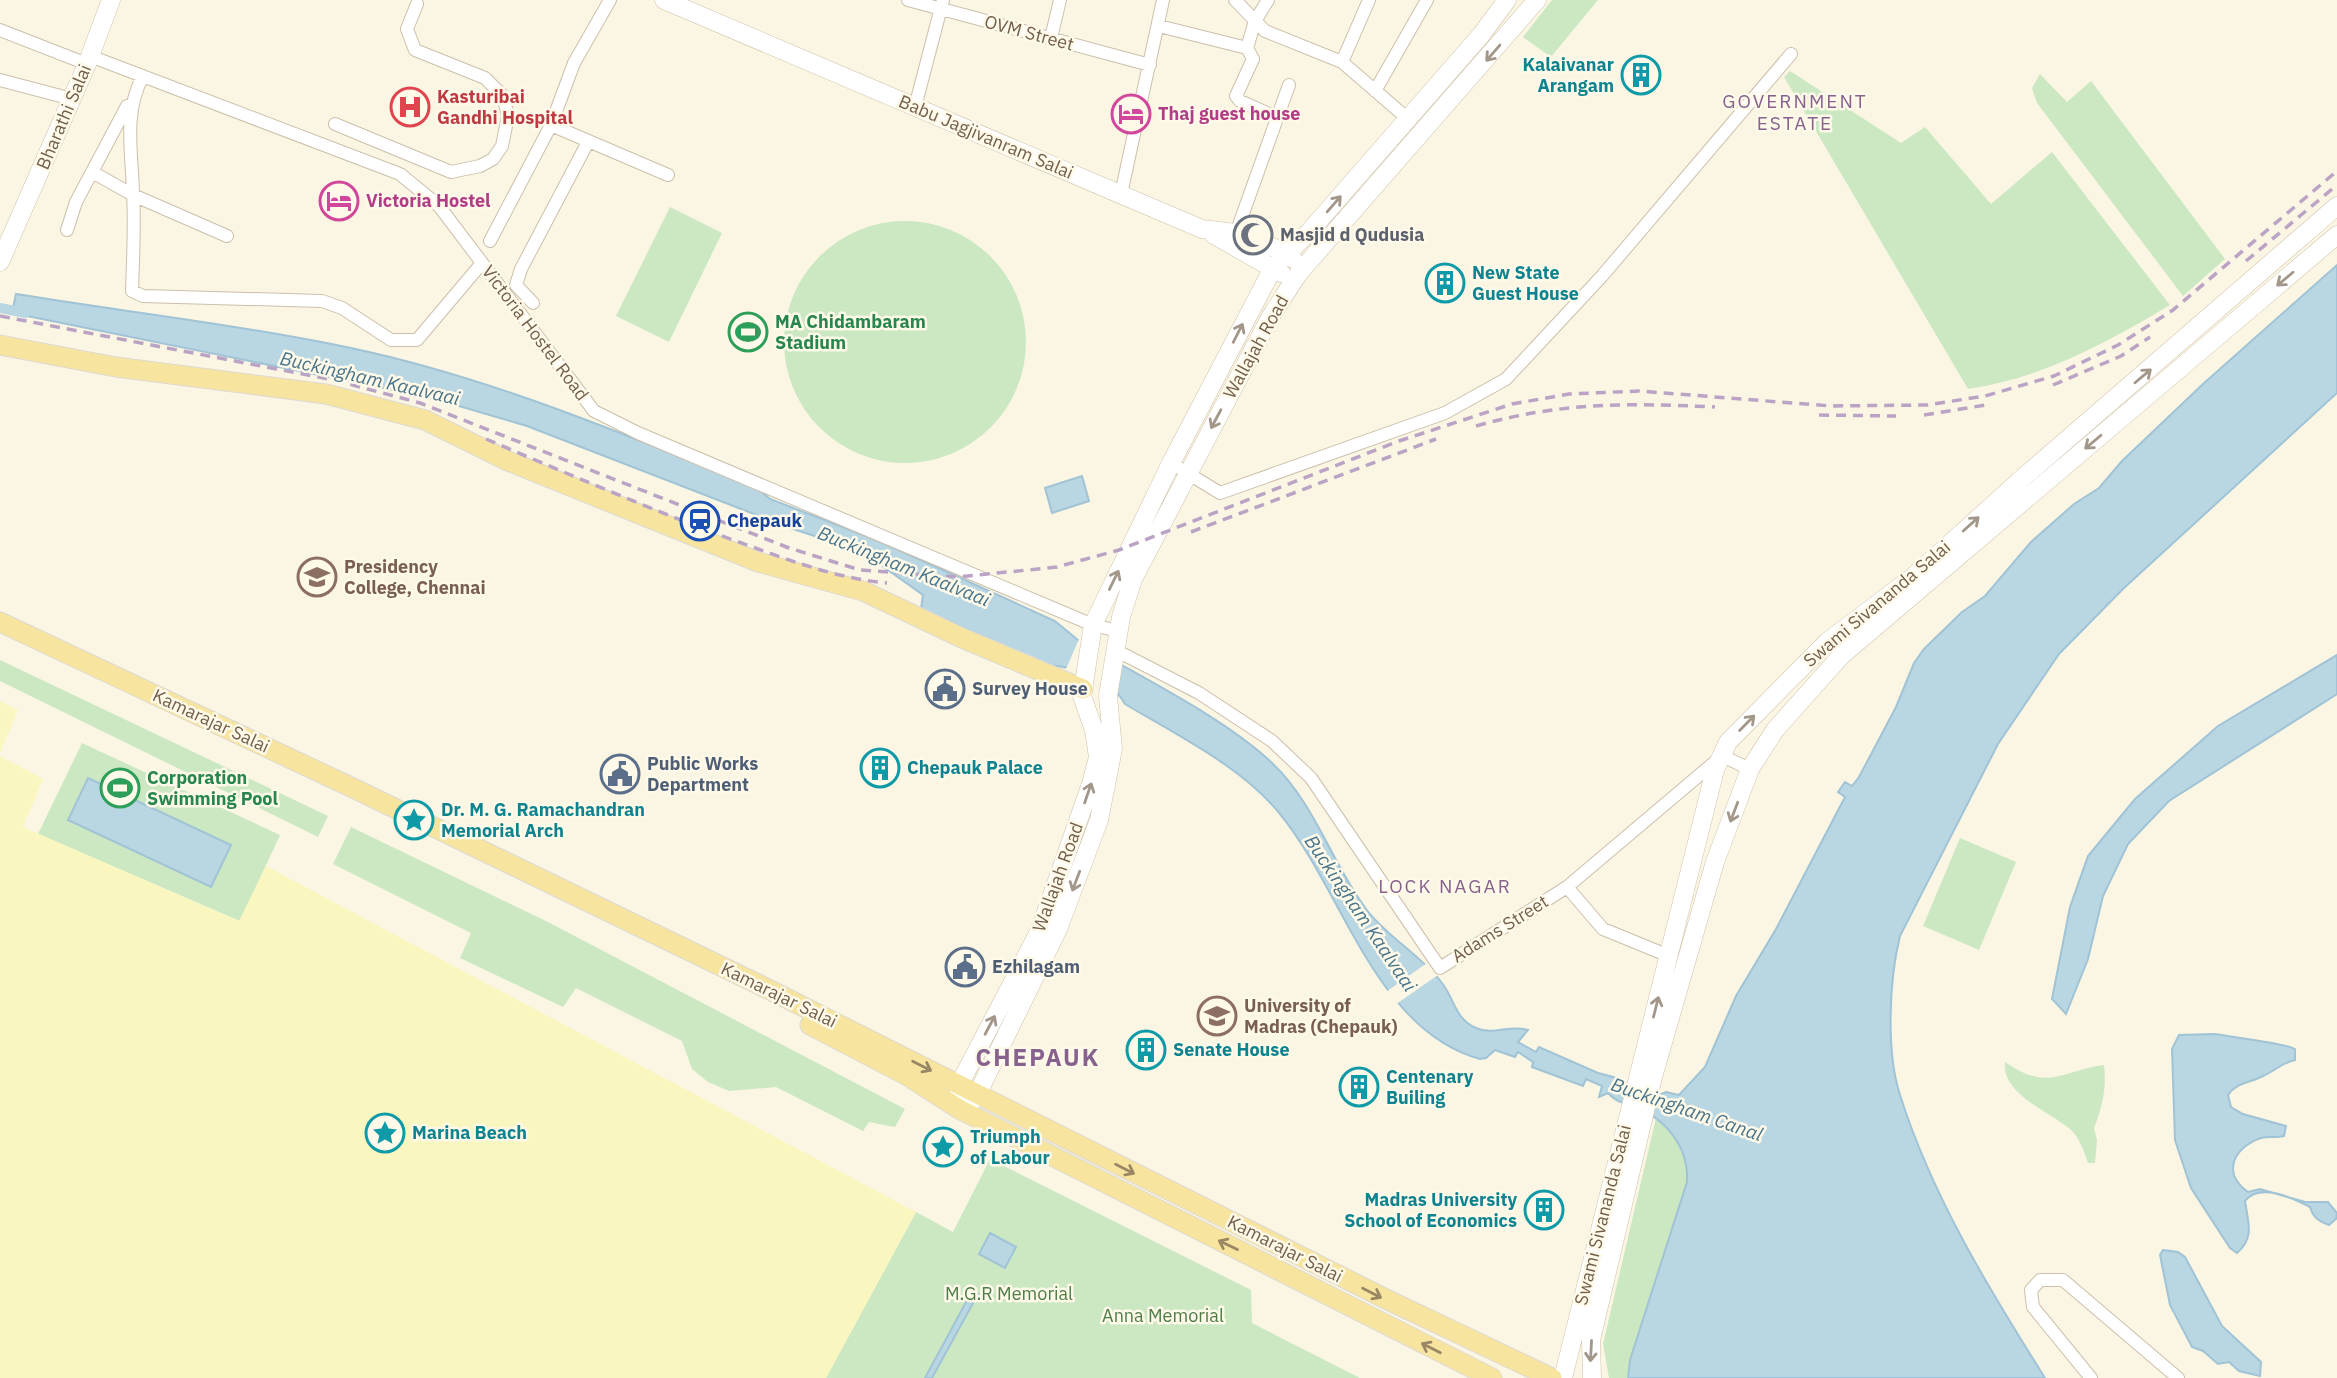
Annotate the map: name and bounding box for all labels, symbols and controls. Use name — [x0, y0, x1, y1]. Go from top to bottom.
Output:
street label: OVM Street — [982, 10, 1076, 55]
one-way arrow — [1485, 43, 1501, 61]
place label: Kalaivanar Arangam — [1523, 53, 1614, 97]
building icon: Kalaivanar Arangam — [1620, 54, 1662, 96]
street label: Bharathi Salai — [31, 61, 96, 173]
place label: Kasturibai Gandhi Hospital — [437, 85, 573, 129]
hospital icon: Kasturibai Gandhi Hospital — [389, 86, 431, 128]
street label: Babu Jagjivanram Salai — [895, 89, 1077, 184]
district label: GOVERNMENT ESTATE — [1722, 89, 1868, 135]
hotel icon: Thaj guest house — [1110, 93, 1152, 135]
place label: Thaj guest house — [1158, 102, 1300, 125]
hotel icon: Victoria Hostel — [318, 180, 360, 222]
place label: Victoria Hostel — [366, 189, 491, 212]
one-way arrow — [1326, 195, 1342, 213]
mosque icon: Masjid d Qudusia — [1232, 214, 1274, 256]
place label: Masjid d Qudusia — [1280, 223, 1424, 246]
street label: Victoria Hostel Road — [477, 260, 594, 405]
place label: New State Guest House — [1472, 261, 1579, 305]
building icon: New State Guest House — [1424, 262, 1466, 304]
one-way arrow — [2276, 271, 2294, 287]
street label: Wallajah Road — [1218, 291, 1293, 403]
place label: MA Chidambaram Stadium — [775, 310, 926, 354]
sports icon: MA Chidambaram Stadium — [727, 311, 769, 353]
one-way arrow — [1231, 323, 1245, 344]
water label: Buckingham Kaalvaai — [278, 346, 463, 411]
one-way arrow — [2134, 368, 2152, 383]
one-way arrow — [1209, 408, 1223, 429]
one-way arrow — [2084, 434, 2102, 450]
station icon: Chepauk — [679, 500, 721, 542]
place label: Chepauk — [727, 509, 802, 532]
one-way arrow — [1962, 517, 1980, 533]
water label: Buckingham Kaalvaai — [814, 520, 995, 612]
street label: Swami Sivananda Salai — [1798, 535, 1955, 672]
place label: Presidency College, Chennai — [344, 555, 486, 599]
school or university icon: Presidency College, Chennai — [296, 556, 338, 598]
one-way arrow — [1108, 570, 1122, 591]
public building icon: Survey House — [924, 668, 966, 710]
place label: Survey House — [972, 677, 1088, 700]
street label: Kamarajar Salai — [149, 683, 273, 758]
one-way arrow — [1738, 715, 1755, 732]
building icon: Chepauk Palace — [859, 747, 901, 789]
place label: Public Works Department — [647, 752, 758, 796]
public building icon: Public Works Department — [599, 753, 641, 795]
place label: Chepauk Palace — [907, 756, 1043, 779]
place label: Corporation Swimming Pool — [147, 766, 279, 810]
sports icon: Corporation Swimming Pool — [99, 767, 141, 809]
one-way arrow — [1083, 783, 1095, 805]
place label: Dr. M. G. Ramachandran Memorial Arch — [441, 798, 645, 842]
place icon: Dr. M. G. Ramachandran Memorial Arch — [393, 799, 435, 841]
one-way arrow — [1727, 800, 1739, 822]
street label: Wallajah Road — [1027, 819, 1088, 935]
water label: Buckingham Kaalvaai — [1300, 830, 1423, 997]
one-way arrow — [1069, 869, 1081, 891]
district label: LOCK NAGAR — [1378, 874, 1512, 898]
street label: Adams Street — [1447, 890, 1552, 967]
public building icon: Ezhilagam — [944, 946, 986, 988]
place label: Ezhilagam — [992, 955, 1080, 978]
street label: Kamarajar Salai — [717, 957, 841, 1033]
place label: University of Madras (Chepauk) — [1244, 994, 1398, 1038]
school or university icon: University of Madras (Chepauk) — [1196, 995, 1238, 1037]
one-way arrow — [1650, 996, 1663, 1019]
one-way arrow — [984, 1015, 998, 1036]
building icon: Senate House — [1125, 1029, 1167, 1071]
place label: Senate House — [1173, 1038, 1290, 1061]
district label: CHEPAUK — [976, 1041, 1100, 1073]
one-way arrow — [911, 1060, 932, 1074]
place label: Centenary Builing — [1386, 1065, 1474, 1109]
building icon: Centenary Builing — [1338, 1066, 1380, 1108]
water label: Buckingham Canal — [1608, 1072, 1766, 1146]
place icon: Marina Beach — [364, 1112, 406, 1154]
place label: Marina Beach — [412, 1121, 527, 1144]
street label: Swami Sivananda Salai — [1569, 1122, 1636, 1307]
place label: Triumph of Labour — [970, 1125, 1050, 1169]
place icon: Triumph of Labour — [922, 1126, 964, 1168]
one-way arrow — [1114, 1162, 1135, 1176]
place label: Madras University School of Economics — [1344, 1188, 1517, 1232]
building icon: Madras University School of Economics — [1523, 1189, 1565, 1231]
street label: Kamarajar Salai — [1224, 1210, 1347, 1287]
one-way arrow — [1218, 1238, 1239, 1252]
park label: M.G.R Memorial — [945, 1282, 1073, 1305]
one-way arrow — [1362, 1286, 1382, 1300]
park label: Anna Memorial — [1102, 1304, 1224, 1327]
one-way arrow — [1584, 1340, 1597, 1363]
one-way arrow — [1421, 1341, 1442, 1355]

